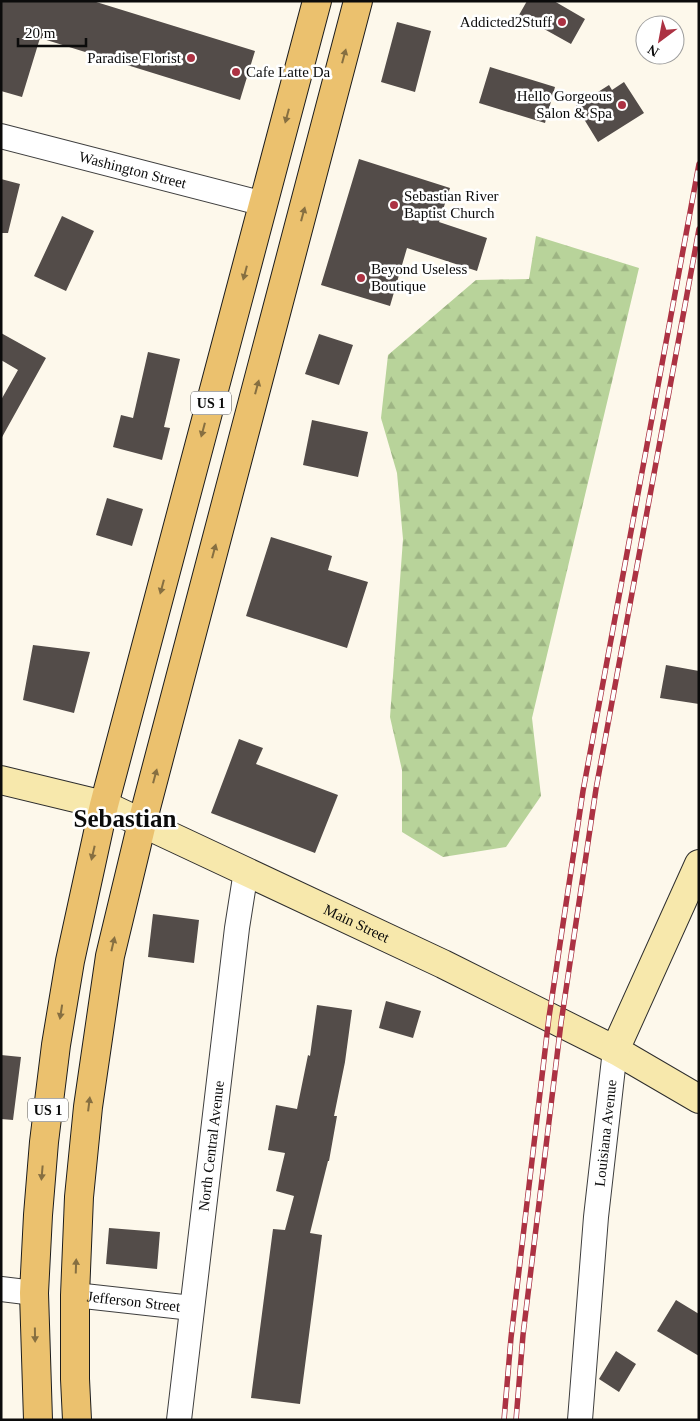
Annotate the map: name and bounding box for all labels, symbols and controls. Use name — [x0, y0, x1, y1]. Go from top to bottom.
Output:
place label: Addicted2Stuff — [460, 14, 552, 30]
scale bar — [18, 15, 85, 47]
north arrow — [635, 15, 685, 65]
marker: Addicted2Stuff — [556, 16, 568, 28]
text: 20 m — [25, 25, 56, 41]
text: N — [645, 42, 662, 60]
one-way arrow — [340, 49, 348, 64]
place label: Paradise Florist — [87, 50, 182, 66]
marker: Paradise Florist — [185, 52, 197, 64]
place label: Cafe Latte Da — [246, 64, 330, 80]
marker: Cafe Latte Da — [230, 66, 242, 78]
place label: Hello Gorgeous Salon & Spa — [517, 88, 612, 121]
marker: Hello Gorgeous Salon & Spa — [616, 99, 628, 111]
one-way arrow — [283, 109, 291, 124]
street label: Washington Street — [77, 149, 189, 192]
place label: Sebastian River Baptist Church — [404, 188, 499, 221]
marker: Sebastian River Baptist Church — [388, 199, 400, 211]
one-way arrow — [299, 206, 307, 221]
place label: Beyond Useless Boutique — [371, 261, 467, 294]
one-way arrow — [241, 266, 249, 281]
marker: Beyond Useless Boutique — [355, 272, 367, 284]
one-way arrow — [253, 379, 261, 394]
road number: US 1 — [191, 392, 231, 414]
one-way arrow — [199, 423, 207, 438]
one-way arrow — [210, 544, 218, 559]
one-way arrow — [157, 580, 165, 595]
one-way arrow — [151, 768, 159, 784]
district label: Sebastian — [74, 805, 176, 832]
one-way arrow — [89, 845, 97, 860]
street label: Main Street — [321, 901, 393, 946]
one-way arrow — [109, 936, 117, 951]
one-way arrow — [57, 1004, 65, 1020]
street label: Louisiana Avenue — [592, 1078, 620, 1188]
street label: North Central Avenue — [196, 1079, 227, 1212]
one-way arrow — [85, 1096, 93, 1112]
road number: US 1 — [28, 1098, 68, 1122]
one-way arrow — [37, 1166, 45, 1182]
one-way arrow — [72, 1258, 80, 1274]
street label: Jefferson Street — [86, 1288, 182, 1315]
one-way arrow — [31, 1328, 39, 1344]

